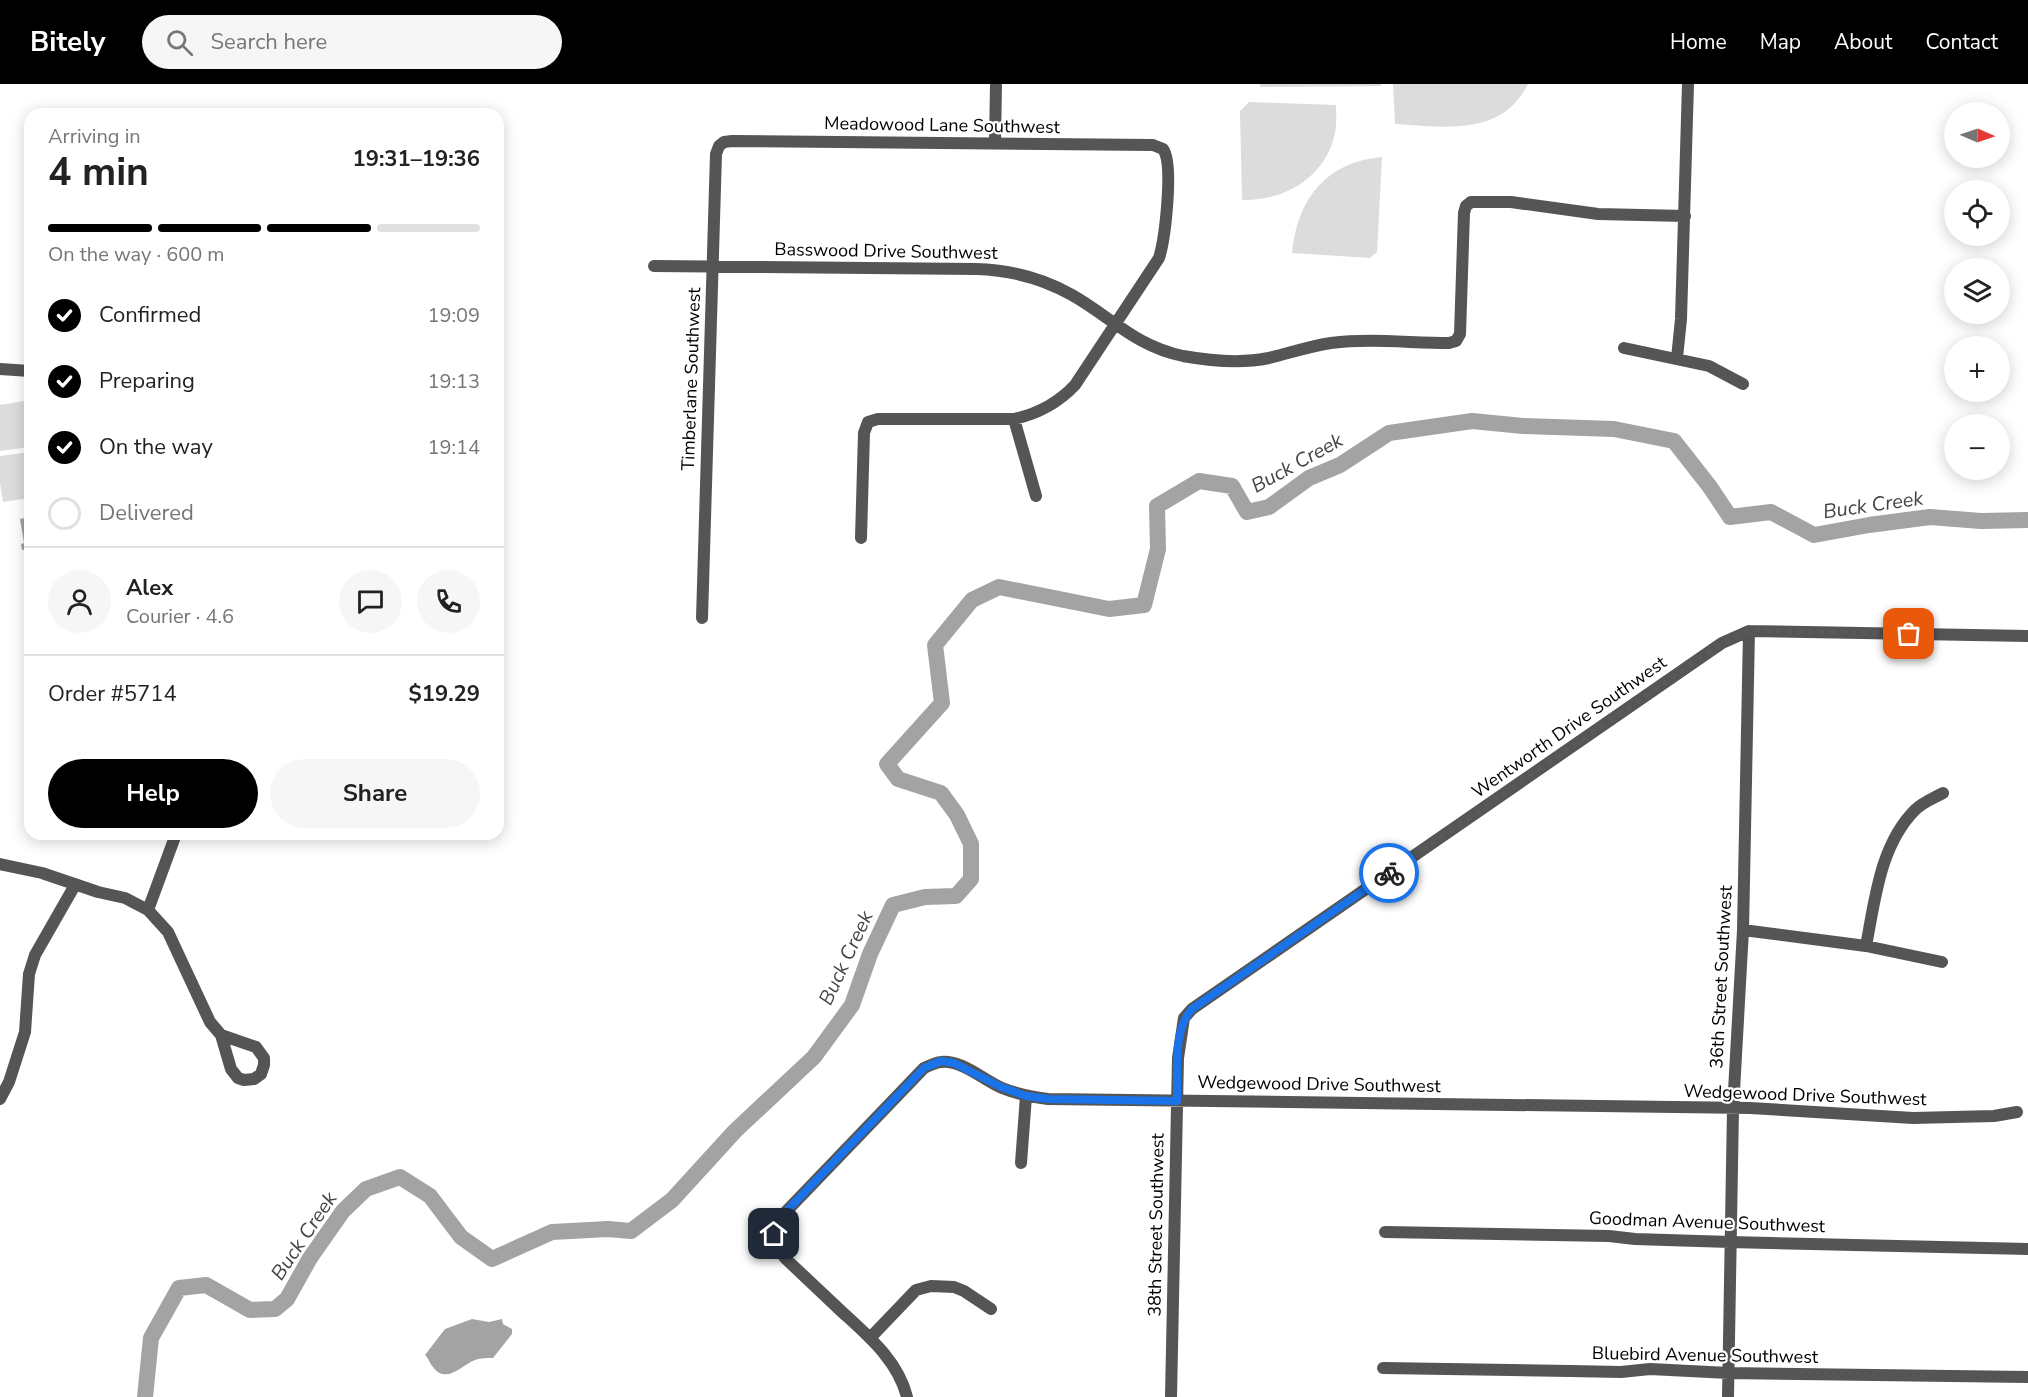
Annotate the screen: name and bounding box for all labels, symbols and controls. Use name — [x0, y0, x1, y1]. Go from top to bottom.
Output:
search box — [142, 15, 562, 69]
text: Bitely — [30, 23, 106, 61]
icon: search — [163, 26, 196, 59]
text: Search here — [211, 27, 327, 57]
text: Home — [1670, 28, 1727, 56]
text: Map — [1760, 28, 1801, 56]
text: About — [1834, 28, 1892, 56]
text: Contact — [1925, 28, 1998, 56]
north arrow — [1944, 102, 2010, 168]
map controls — [1944, 102, 2010, 480]
street label: Meadowood Lane Southwest — [824, 111, 1061, 139]
text: Arriving in — [48, 123, 141, 150]
text: 19:31–19:36 — [352, 144, 480, 174]
text: 4 min — [48, 146, 149, 199]
button: locate — [1944, 180, 2010, 246]
street label: Basswood Drive Southwest — [774, 237, 999, 265]
text: On the way · 600 m — [48, 241, 224, 268]
button: layers — [1944, 258, 2010, 324]
street label: Timberlane Southwest — [676, 286, 706, 471]
icon: check — [48, 299, 81, 332]
text: Confirmed — [99, 300, 201, 330]
text: 19:09 — [427, 302, 480, 329]
button: + — [1944, 336, 2010, 402]
icon: check — [48, 365, 81, 398]
text: Preparing — [99, 366, 195, 396]
text: 19:13 — [427, 368, 480, 395]
button: − — [1944, 414, 2010, 480]
water label: Buck Creek — [1246, 426, 1349, 499]
icon: check — [48, 431, 81, 464]
text: On the way — [99, 432, 213, 462]
text: 19:14 — [427, 434, 480, 461]
water label: Buck Creek — [1821, 484, 1926, 525]
text: Delivered — [99, 498, 194, 528]
button: person — [48, 570, 111, 633]
button: chat — [339, 570, 402, 633]
button: phone — [417, 570, 480, 633]
text: Alex — [126, 573, 173, 603]
text: Courier · 4.6 — [126, 603, 234, 630]
pin — [1883, 608, 1934, 659]
icon: bag — [1892, 617, 1925, 650]
street label: Wentworth Drive Southwest — [1467, 650, 1672, 803]
text: Order #5714 — [48, 679, 177, 709]
text: $19.29 — [409, 679, 480, 709]
button: Help — [48, 759, 258, 828]
button: Share — [270, 759, 480, 828]
courier — [1359, 843, 1419, 903]
icon: bike — [1373, 857, 1406, 890]
street label: 36th Street Southwest — [1704, 884, 1738, 1069]
water label: Buck Creek — [812, 906, 880, 1009]
street label: Wedgewood Drive Southwest — [1197, 1070, 1442, 1098]
street label: Wedgewood Drive Southwest — [1683, 1079, 1928, 1111]
street label: 38th Street Southwest — [1142, 1132, 1170, 1317]
water label: Buck Creek — [265, 1186, 344, 1285]
street label: Goodman Avenue Southwest — [1588, 1206, 1826, 1238]
pin — [748, 1208, 799, 1259]
icon: home — [757, 1217, 790, 1250]
street label: Bluebird Avenue Southwest — [1592, 1341, 1819, 1369]

